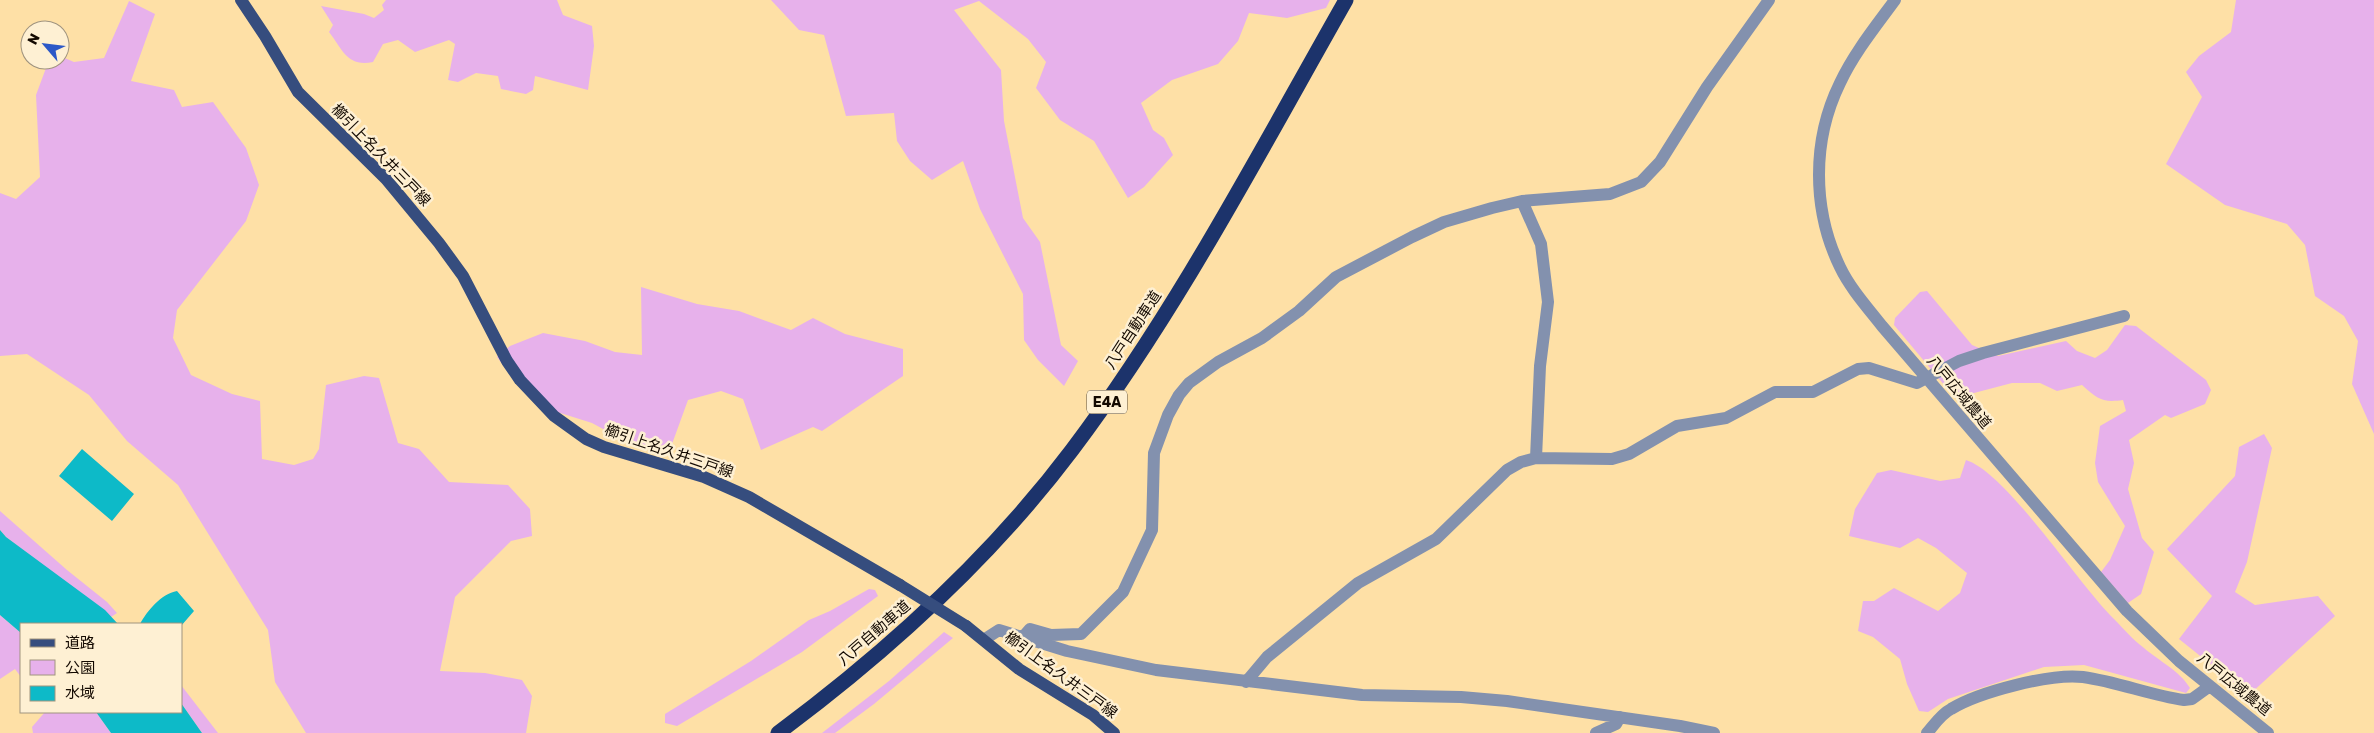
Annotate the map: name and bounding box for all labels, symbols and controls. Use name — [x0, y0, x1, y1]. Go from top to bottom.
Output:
north arrow — [20, 20, 70, 70]
text: N — [24, 31, 44, 48]
street label: 櫛引上名久井三戸線 — [328, 100, 434, 210]
street label: 八戸自動車道 — [1101, 287, 1165, 373]
street label: 八戸広域農道 — [1923, 352, 1995, 432]
road number: E4A — [1087, 391, 1127, 414]
street label: 櫛引上名久井三戸線 — [602, 421, 736, 481]
street label: 八戸自動車道 — [834, 597, 914, 669]
legend — [20, 623, 182, 713]
street label: 櫛引上名久井三戸線 — [1001, 628, 1121, 722]
text: 道路 — [65, 634, 95, 652]
street label: 八戸広域農道 — [2193, 649, 2275, 719]
text: 公園 — [65, 659, 95, 677]
text: 水域 — [65, 684, 95, 702]

